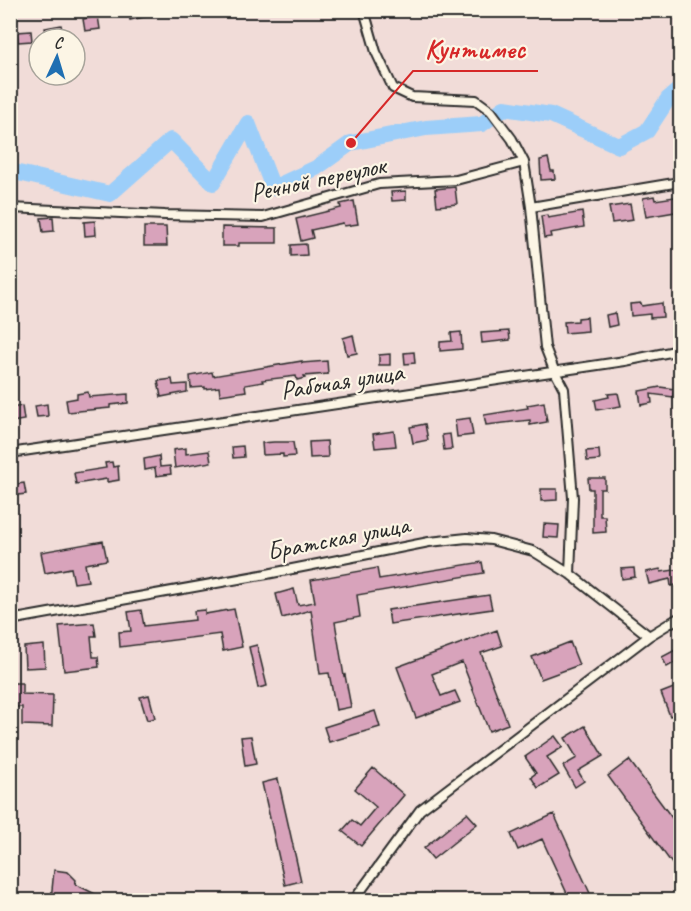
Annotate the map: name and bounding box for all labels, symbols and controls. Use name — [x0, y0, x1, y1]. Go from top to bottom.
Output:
callout: Кунтимес — [413, 26, 538, 71]
north arrow — [27, 27, 87, 87]
text: Кунтимес — [425, 32, 527, 66]
text: С — [53, 33, 65, 53]
street label: Речной переулок — [247, 148, 391, 209]
street label: Рабочая улица — [278, 355, 407, 407]
street label: Братская улица — [264, 508, 414, 568]

